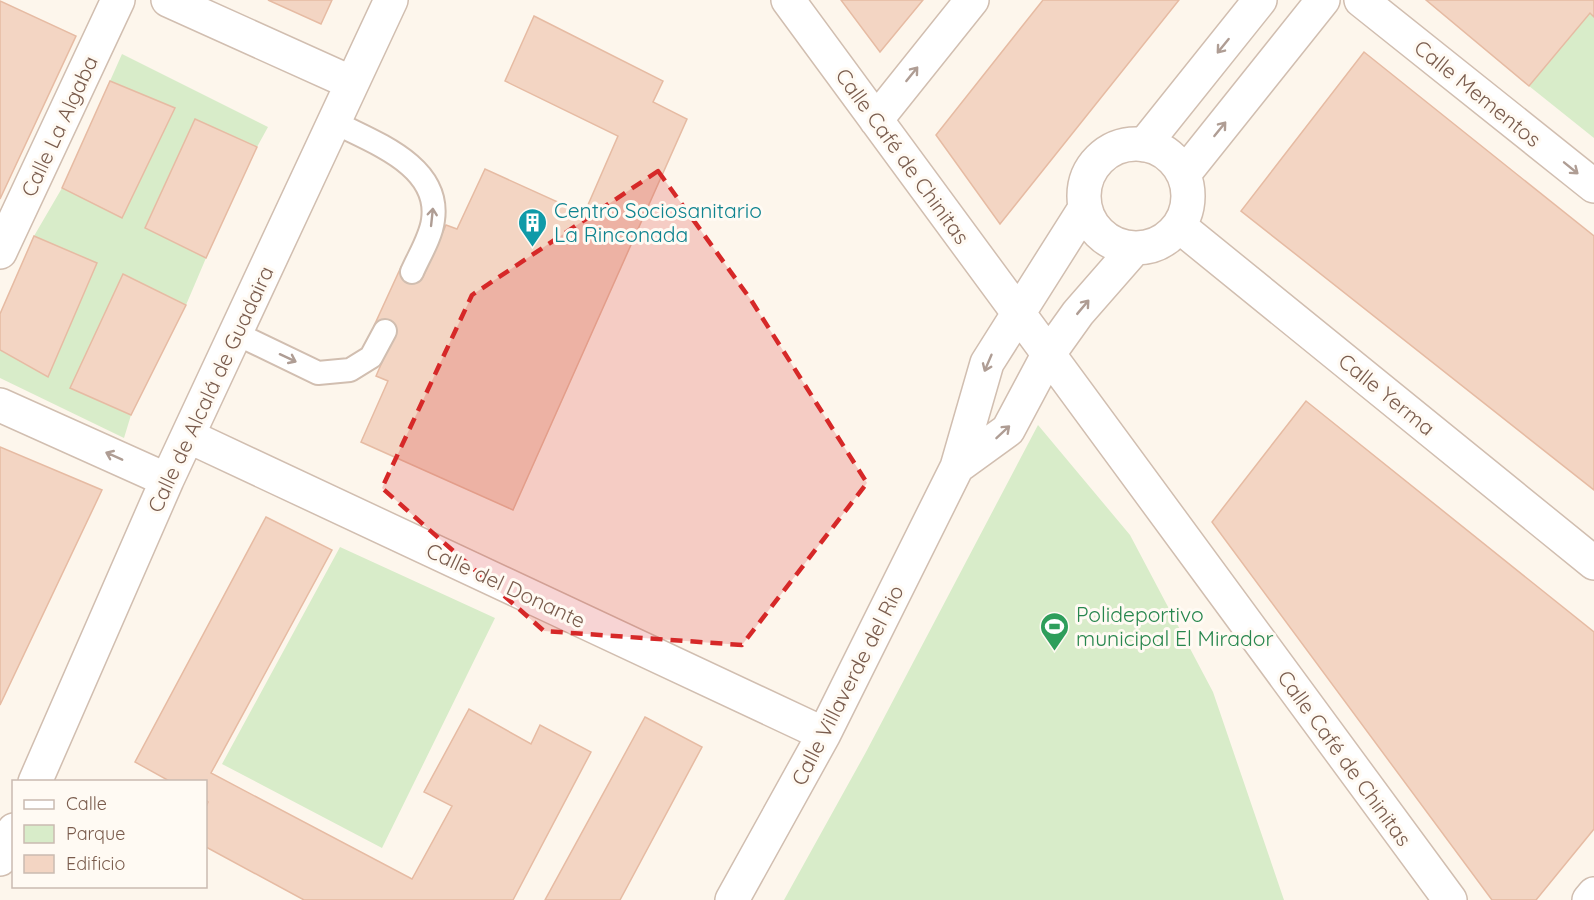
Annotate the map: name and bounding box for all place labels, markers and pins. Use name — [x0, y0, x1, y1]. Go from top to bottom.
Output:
place label: Centro Sociosanitario La Rinconada — [554, 197, 762, 247]
building icon: Centro Sociosanitario La Rinconada — [517, 206, 549, 248]
place label: Polideportivo municipal El Mirador — [1076, 601, 1274, 651]
sports icon: Polideportivo municipal El Mirador — [1039, 610, 1071, 652]

